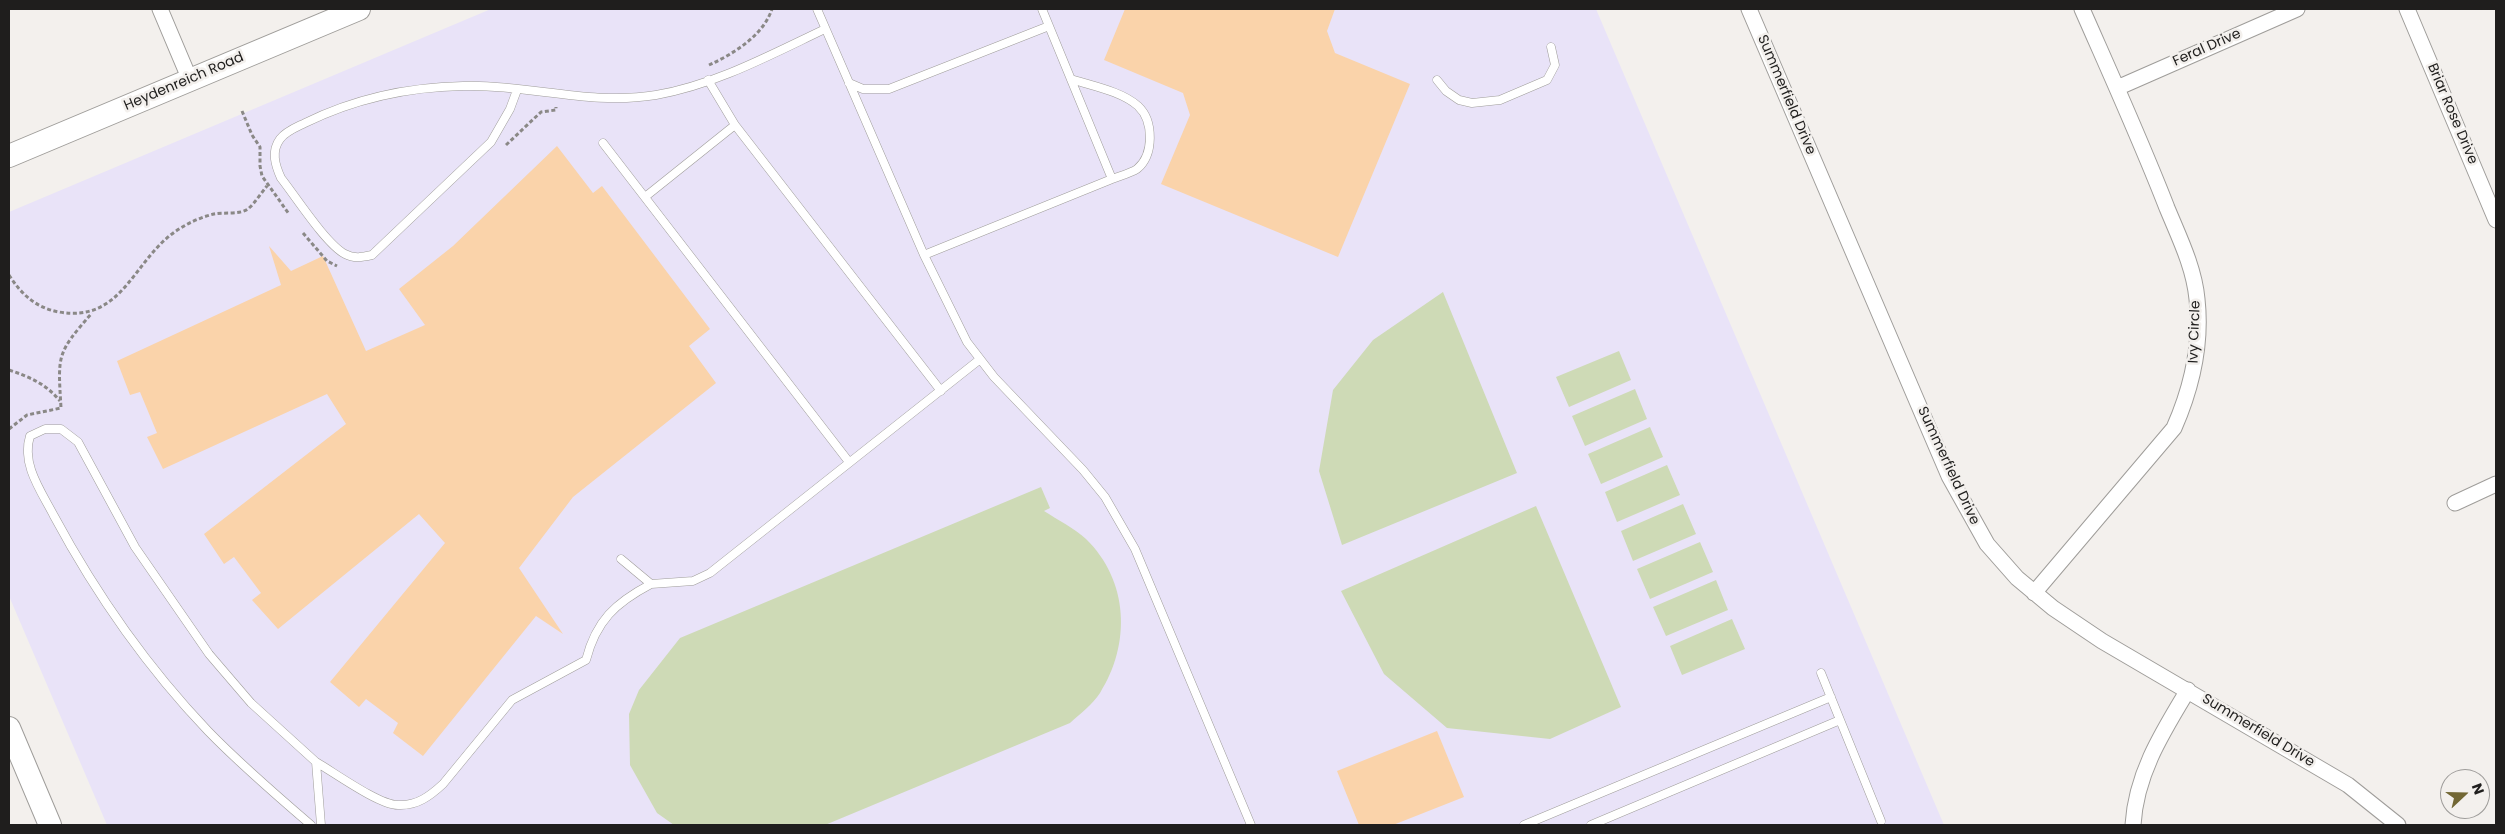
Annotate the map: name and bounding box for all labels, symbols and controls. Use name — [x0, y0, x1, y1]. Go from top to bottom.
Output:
street label: Feral Drive — [2170, 26, 2244, 70]
street label: Summerfield Drive — [1753, 33, 1819, 157]
street label: Heydenreich Road — [122, 49, 246, 115]
street label: Briar Rose Drive — [2423, 61, 2481, 167]
street label: Ivy Circle — [2186, 300, 2204, 364]
street label: Summerfield Drive — [1913, 404, 1983, 528]
street label: Summerfield Drive — [2199, 691, 2317, 771]
north arrow — [2440, 769, 2490, 819]
text: N — [2467, 780, 2489, 797]

